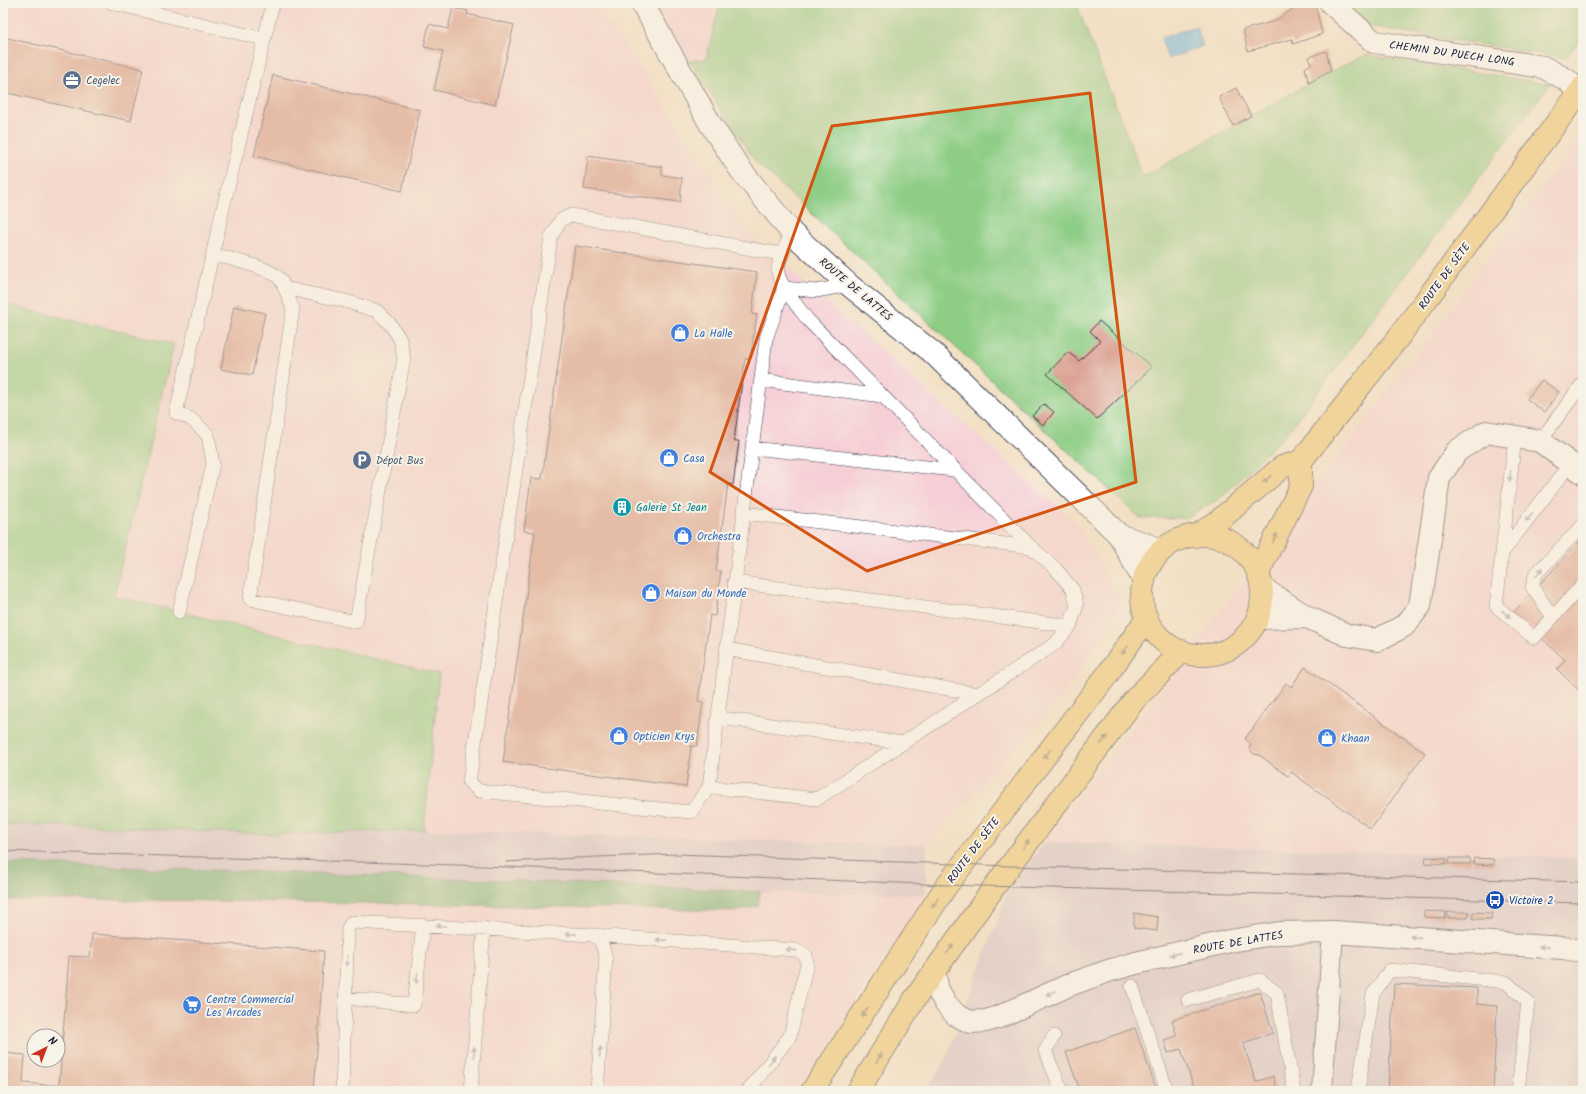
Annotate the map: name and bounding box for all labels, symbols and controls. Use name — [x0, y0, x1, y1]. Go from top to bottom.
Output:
street label: CHEMIN DU PUECH LONG — [1388, 36, 1516, 72]
office icon: Cegelec — [61, 69, 83, 91]
place label: Cegelec — [86, 72, 120, 90]
street label: ROUTE DE SÈTE — [1414, 239, 1476, 314]
street label: ROUTE DE LATTES — [815, 254, 896, 326]
shop icon: La Halle — [669, 322, 691, 344]
place label: La Halle — [694, 325, 732, 343]
shop icon: Casa — [658, 447, 680, 469]
parking icon: Dépot Bus — [351, 449, 373, 471]
place label: Casa — [683, 450, 705, 468]
place label: Dépot Bus — [376, 452, 424, 470]
one-way arrow — [1507, 470, 1514, 482]
one-way arrow — [1262, 475, 1272, 484]
building icon: Galerie St Jean — [611, 496, 633, 518]
place label: Galerie St Jean — [636, 499, 707, 517]
one-way arrow — [1525, 511, 1534, 522]
shop icon: Orchestra — [672, 525, 694, 547]
place label: Orchestra — [697, 528, 741, 546]
one-way arrow — [1272, 532, 1278, 544]
one-way arrow — [1535, 567, 1543, 578]
shop icon: Maison du Monde — [640, 582, 662, 604]
place label: Maison du Monde — [665, 585, 747, 603]
one-way arrow — [1500, 610, 1511, 619]
one-way arrow — [1121, 644, 1129, 655]
shop icon: Opticien Krys — [608, 725, 630, 747]
shop icon: Khaan — [1316, 727, 1338, 749]
place label: Opticien Krys — [633, 728, 695, 746]
place label: Khaan — [1341, 730, 1370, 748]
one-way arrow — [1100, 734, 1108, 745]
one-way arrow — [1043, 749, 1051, 759]
street label: ROUTE DE SÈTE — [943, 813, 1005, 888]
one-way arrow — [1022, 839, 1030, 849]
bus stop icon: Victoire 2 — [1484, 889, 1506, 911]
place label: Victoire 2 — [1509, 892, 1554, 910]
one-way arrow — [931, 897, 939, 908]
one-way arrow — [435, 922, 447, 929]
street label: ROUTE DE LATTES — [1192, 926, 1285, 960]
one-way arrow — [565, 930, 577, 937]
one-way arrow — [1409, 934, 1421, 941]
one-way arrow — [655, 937, 667, 944]
one-way arrow — [1538, 943, 1550, 950]
one-way arrow — [946, 944, 954, 954]
one-way arrow — [784, 947, 797, 953]
one-way arrow — [1169, 951, 1181, 957]
one-way arrow — [344, 955, 350, 968]
one-way arrow — [414, 972, 420, 984]
one-way arrow — [1046, 990, 1057, 996]
place label: Centre Commercial Les Arcades — [206, 991, 294, 1022]
supermarket icon: Centre Commercial Les Arcades — [181, 994, 203, 1016]
one-way arrow — [861, 1006, 868, 1018]
north arrow — [26, 1028, 66, 1068]
text: N — [43, 1032, 61, 1050]
one-way arrow — [471, 1046, 478, 1058]
one-way arrow — [596, 1046, 603, 1058]
one-way arrow — [875, 1052, 882, 1064]
one-way arrow — [767, 1055, 775, 1065]

